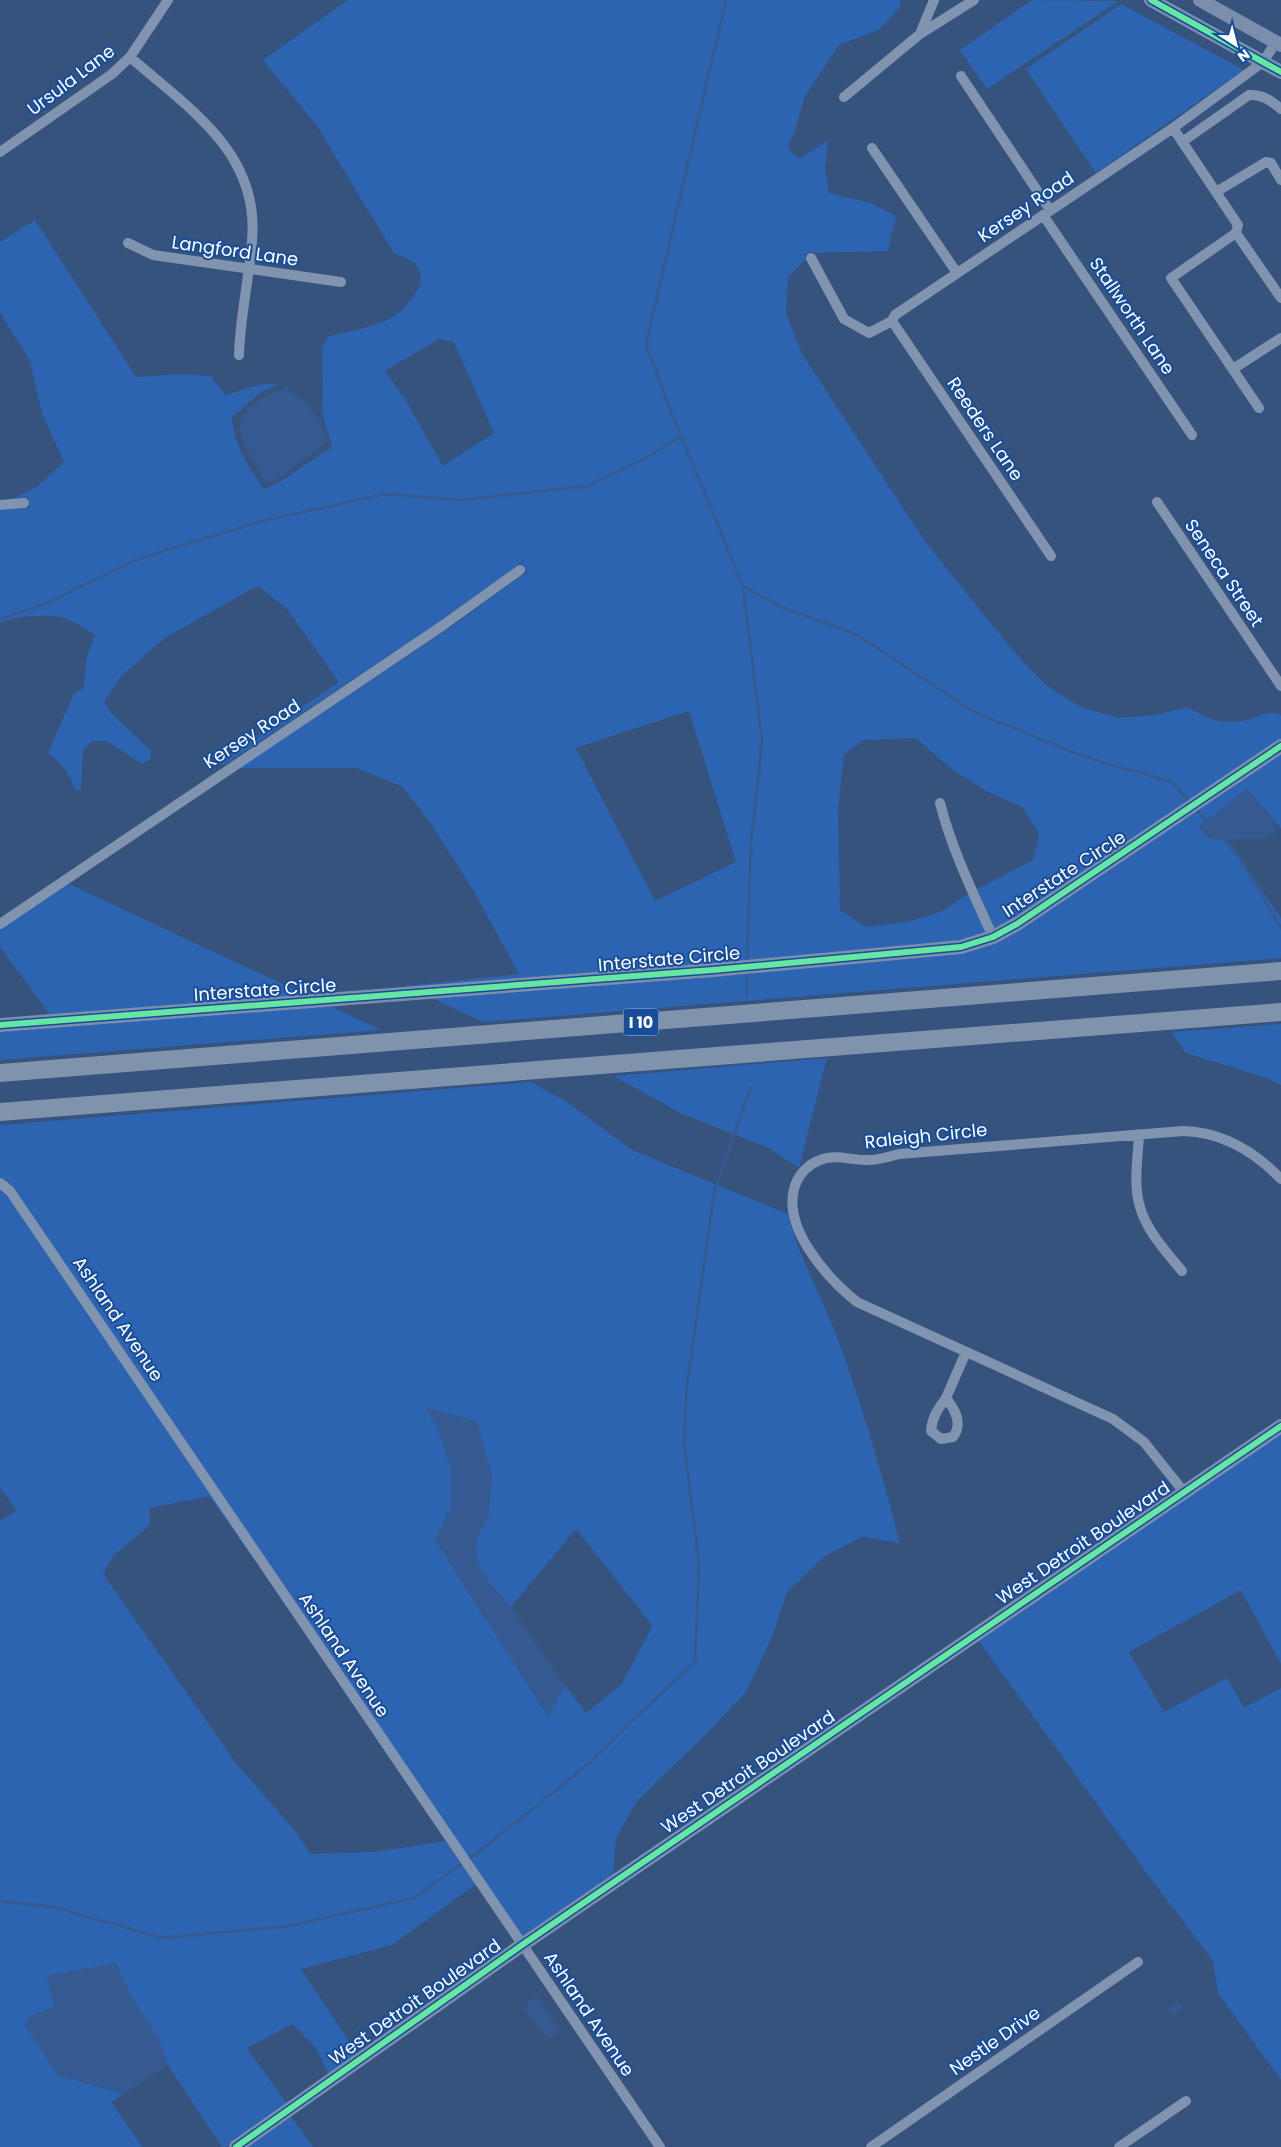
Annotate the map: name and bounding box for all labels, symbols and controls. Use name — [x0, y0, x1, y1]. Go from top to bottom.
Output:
north arrow — [1211, 20, 1261, 70]
street label: Ursula Lane — [22, 38, 120, 121]
text: N — [1234, 44, 1254, 67]
street label: Kersey Road — [973, 165, 1079, 248]
street label: Langford Lane — [170, 229, 300, 272]
street label: Stallworth Lane — [1084, 252, 1181, 379]
street label: Reeders Lane — [941, 372, 1029, 486]
street label: Seneca Street — [1179, 514, 1270, 632]
street label: Kersey Road — [198, 693, 305, 774]
street label: Interstate Circle — [997, 824, 1130, 923]
street label: Interstate Circle — [597, 940, 741, 977]
street label: Interstate Circle — [193, 972, 337, 1007]
road number: I 10 — [624, 1009, 658, 1036]
street label: Raleigh Circle — [863, 1117, 989, 1154]
street label: Ashland Avenue — [67, 1251, 170, 1386]
street label: West Detroit Boulevard — [991, 1475, 1175, 1610]
street label: Ashland Avenue — [293, 1587, 396, 1722]
street label: West Detroit Boulevard — [656, 1704, 840, 1839]
street label: West Detroit Boulevard — [324, 1933, 506, 2071]
street label: Ashland Avenue — [538, 1946, 641, 2081]
street label: Nestle Drive — [944, 2000, 1045, 2081]

